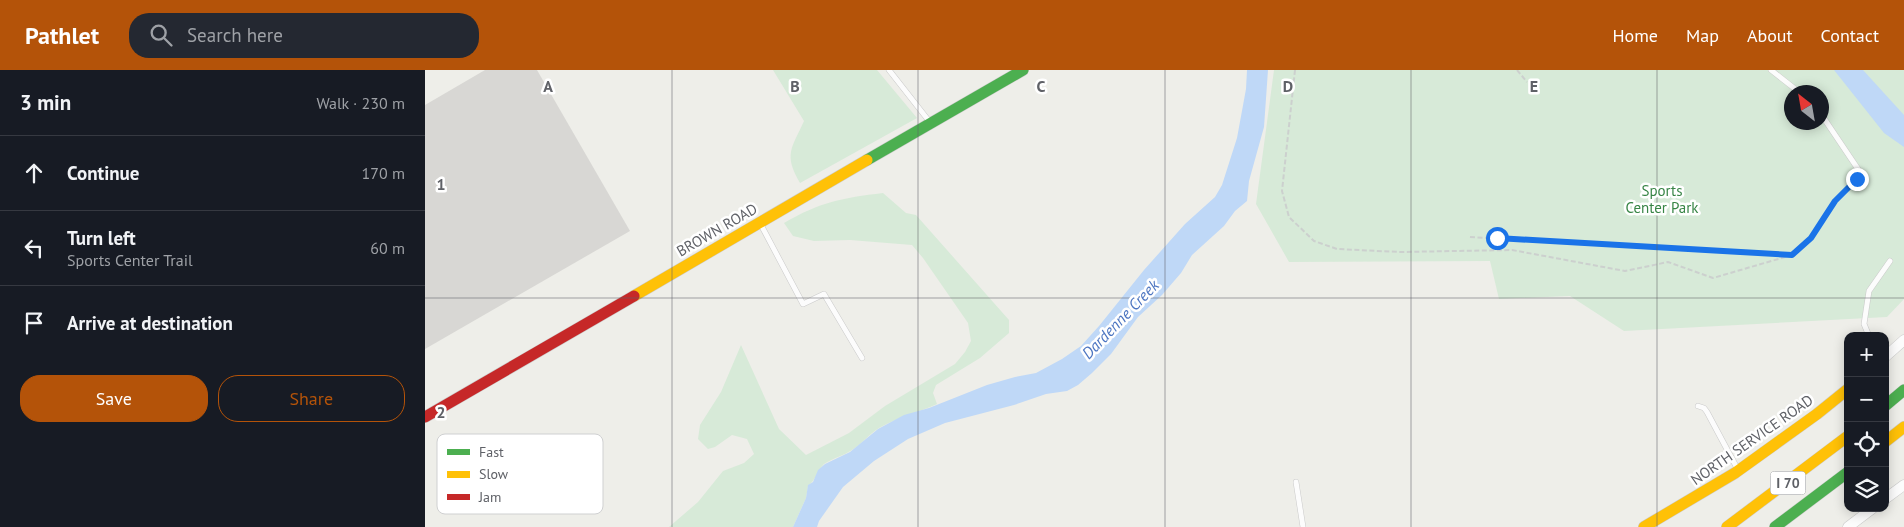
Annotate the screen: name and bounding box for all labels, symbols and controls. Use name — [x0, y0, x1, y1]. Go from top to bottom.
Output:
search box — [129, 13, 479, 58]
text: Pathlet — [25, 20, 99, 51]
icon: search — [147, 21, 175, 49]
text: Search here — [187, 23, 283, 47]
text: Home — [1612, 24, 1658, 47]
text: Map — [1686, 24, 1719, 47]
text: About — [1747, 24, 1793, 47]
text: Contact — [1821, 24, 1879, 47]
text: A — [543, 76, 553, 96]
text: B — [790, 76, 800, 96]
text: C — [1037, 76, 1046, 96]
text: D — [1283, 76, 1293, 96]
text: E — [1530, 76, 1538, 96]
north arrow — [1784, 85, 1829, 130]
text: 3 min — [20, 89, 71, 116]
text: Walk · 230 m — [316, 93, 405, 113]
icon: ahead — [20, 159, 48, 187]
text: Continue — [67, 161, 139, 185]
text: 170 m — [362, 163, 405, 183]
route end — [1846, 168, 1869, 191]
text: 1 — [436, 174, 446, 194]
park label: Sports Center Park — [1625, 181, 1699, 217]
street label: BROWN ROAD — [673, 199, 761, 260]
text: Turn left — [67, 226, 136, 250]
route start — [1486, 227, 1509, 250]
icon: left — [20, 234, 48, 262]
text: 60 m — [370, 238, 405, 258]
text: Sports Center Trail — [67, 250, 193, 270]
water label: Dardenne Creek — [1077, 275, 1163, 363]
icon: arrive — [20, 309, 48, 337]
text: Arrive at destination — [67, 311, 233, 335]
map controls — [1844, 332, 1889, 512]
button: + — [1844, 332, 1889, 377]
button: Save — [20, 375, 208, 422]
button: Share — [218, 375, 405, 422]
button: − — [1844, 377, 1889, 422]
street label: NORTH SERVICE ROAD — [1687, 390, 1817, 489]
text: 2 — [436, 402, 446, 422]
button: locate — [1844, 422, 1889, 467]
legend — [437, 434, 603, 514]
text: Fast — [479, 443, 504, 461]
text: Slow — [479, 465, 509, 483]
button: layers — [1844, 467, 1889, 512]
road number: I 70 — [1771, 472, 1805, 494]
text: Jam — [478, 488, 501, 506]

